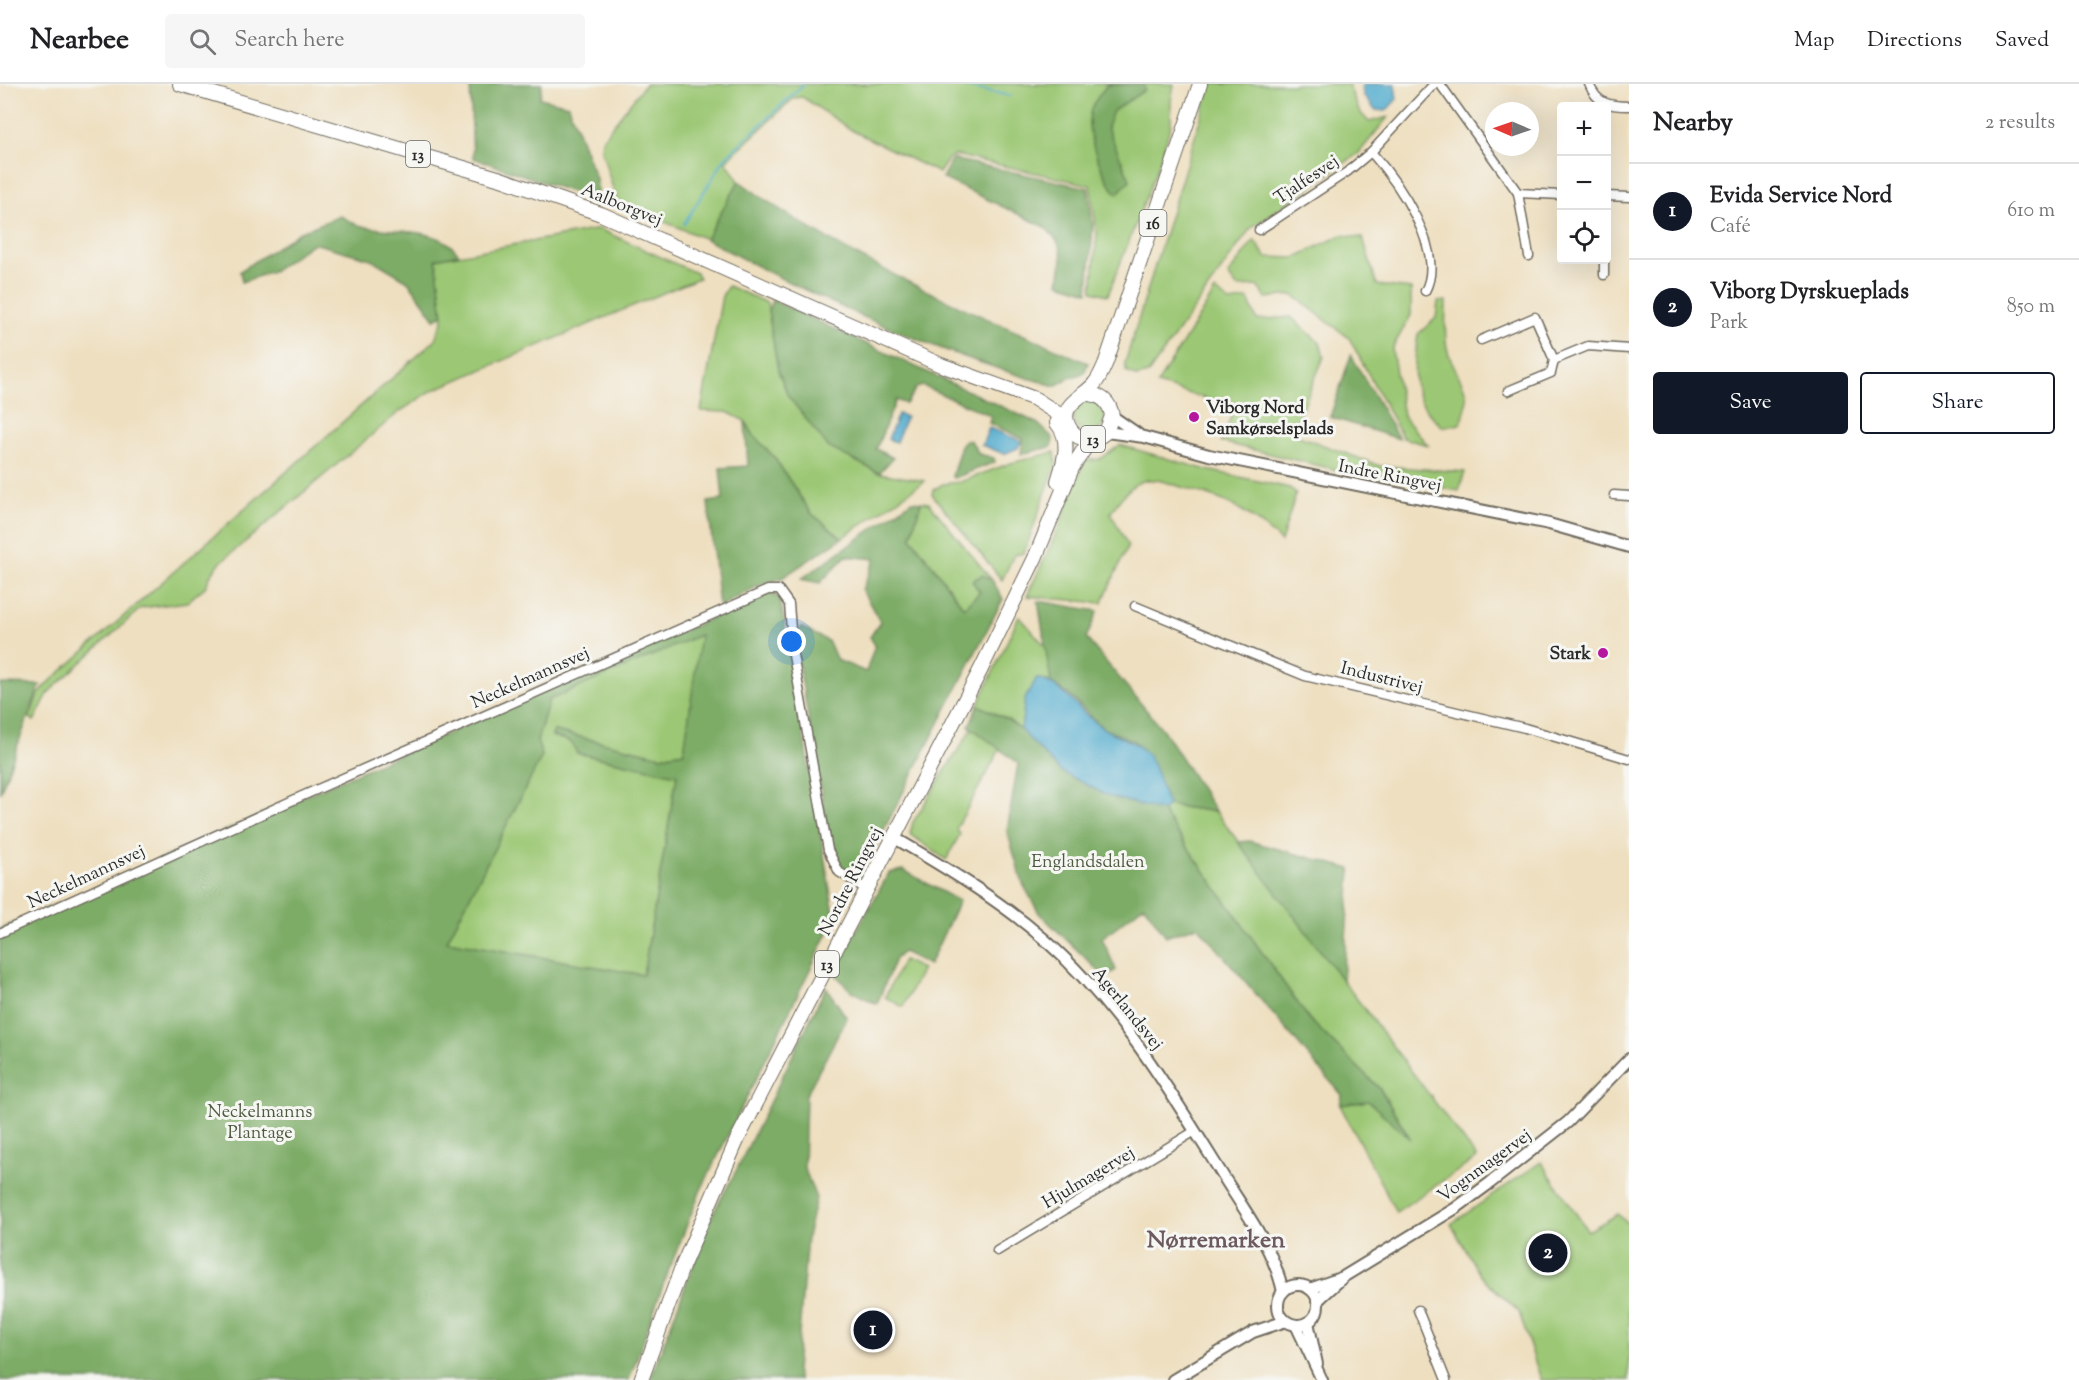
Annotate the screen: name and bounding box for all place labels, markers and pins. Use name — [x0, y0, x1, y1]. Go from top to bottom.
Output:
place label: Viborg Nord Samkørselsplads — [1206, 396, 1334, 443]
marker: Viborg Nord Samkørselsplads — [1187, 410, 1201, 424]
place label: Stark — [1550, 642, 1591, 668]
marker: Stark — [1596, 646, 1610, 660]
pin: 2 — [1528, 1230, 1568, 1276]
pin: 1 — [854, 1308, 892, 1352]

